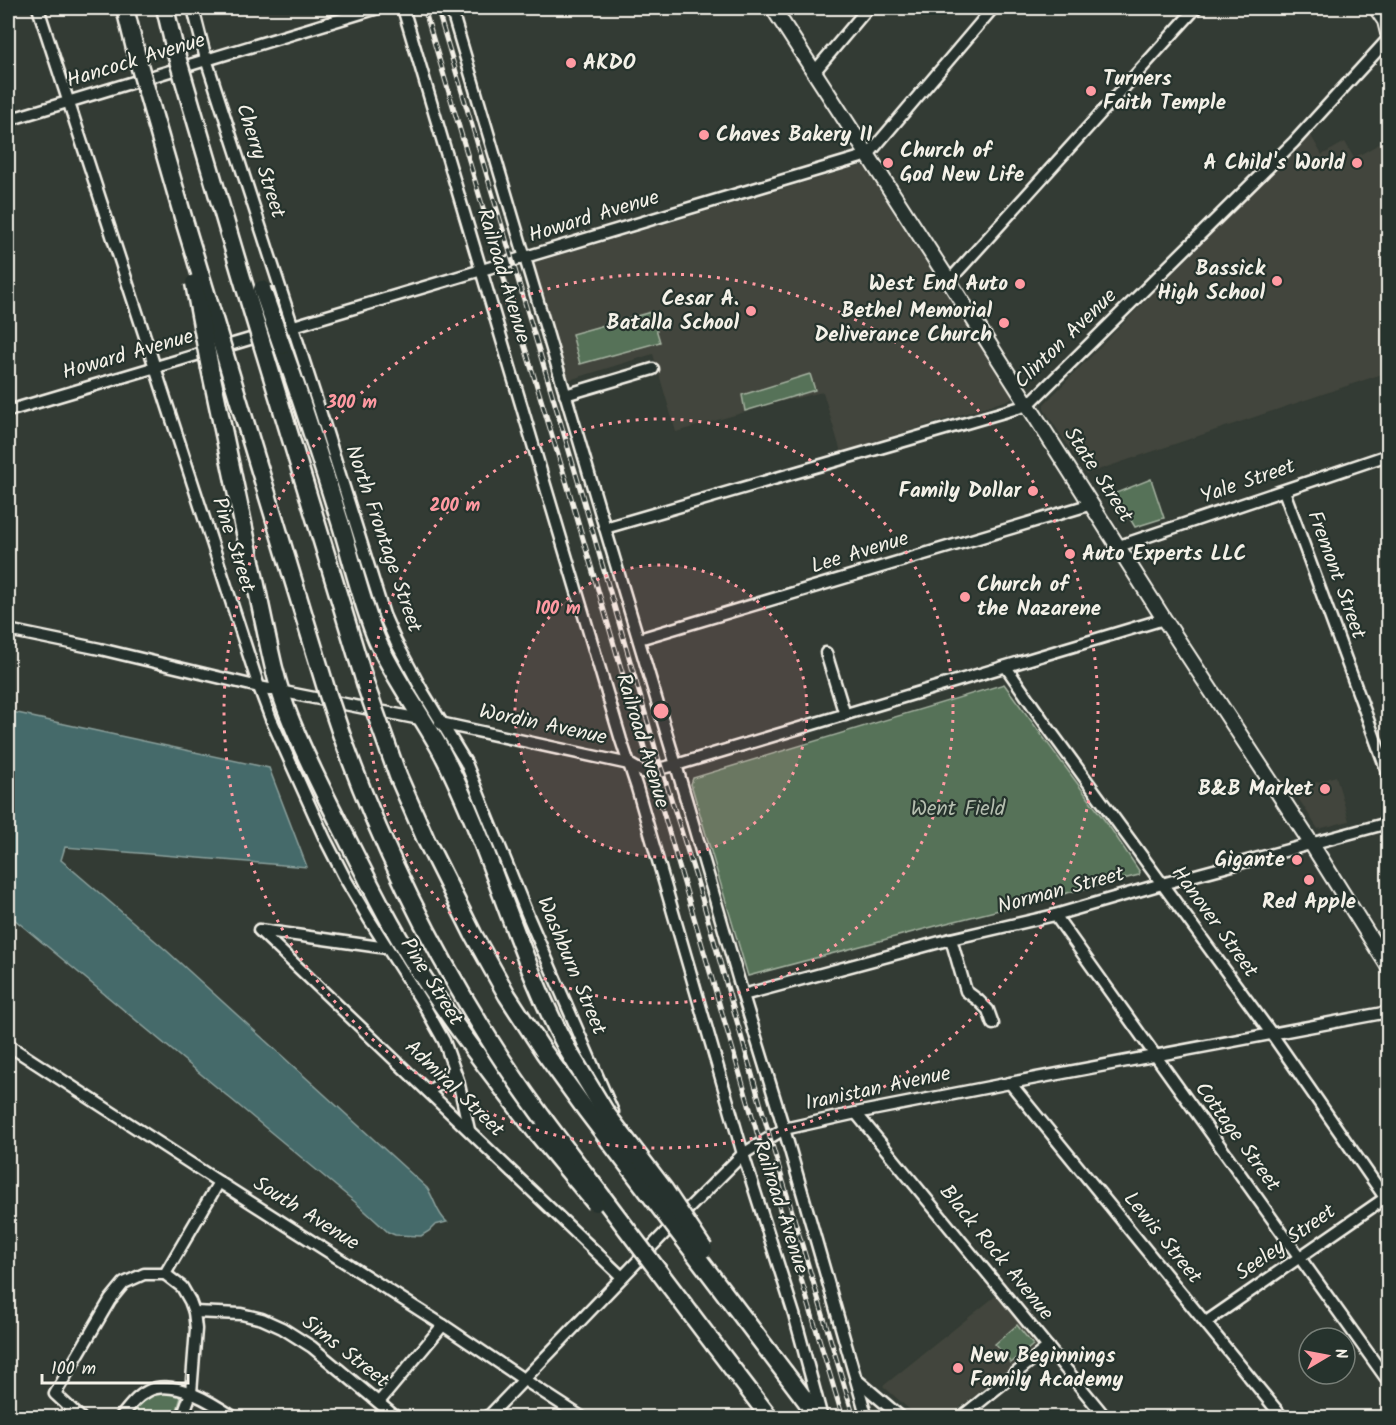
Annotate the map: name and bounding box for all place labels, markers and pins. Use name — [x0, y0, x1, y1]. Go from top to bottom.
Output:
place label: AKDO — [583, 47, 636, 80]
marker: AKDO — [564, 56, 578, 70]
place label: Turners Faith Temple — [1103, 63, 1226, 120]
marker: Turners Faith Temple — [1084, 84, 1098, 98]
place label: Chaves Bakery II — [716, 119, 873, 152]
marker: Chaves Bakery II — [697, 128, 711, 142]
place label: Church of God New Life — [900, 135, 1024, 192]
place label: A Child's World — [1203, 147, 1346, 180]
marker: Church of God New Life — [881, 156, 895, 170]
marker: A Child's World — [1350, 156, 1364, 170]
place label: Bassick High School — [1157, 253, 1266, 310]
place label: West End Auto — [869, 268, 1008, 301]
marker: Bassick High School — [1270, 274, 1284, 288]
marker: West End Auto — [1013, 277, 1027, 291]
place label: Cesar A. Batalla School — [607, 283, 739, 340]
place label: Bethel Memorial Deliverance Church — [814, 295, 992, 352]
marker: Cesar A. Batalla School — [744, 304, 758, 318]
marker: Bethel Memorial Deliverance Church — [997, 316, 1011, 330]
place label: Family Dollar — [899, 475, 1022, 508]
marker: Family Dollar — [1026, 484, 1040, 498]
place label: Auto Experts LLC — [1082, 538, 1247, 571]
marker: Auto Experts LLC — [1063, 547, 1077, 561]
place label: Church of the Nazarene — [977, 569, 1101, 626]
marker: Church of the Nazarene — [958, 590, 972, 604]
centre of rings — [651, 701, 671, 721]
place label: B&B Market — [1198, 773, 1314, 806]
marker: B&B Market — [1318, 782, 1332, 796]
place label: Gigante — [1215, 844, 1285, 877]
marker: Gigante — [1290, 853, 1304, 867]
marker: Red Apple — [1302, 873, 1316, 887]
place label: Red Apple — [1262, 886, 1356, 919]
place label: New Beginnings Family Academy — [970, 1340, 1123, 1397]
marker: New Beginnings Family Academy — [951, 1361, 965, 1375]

